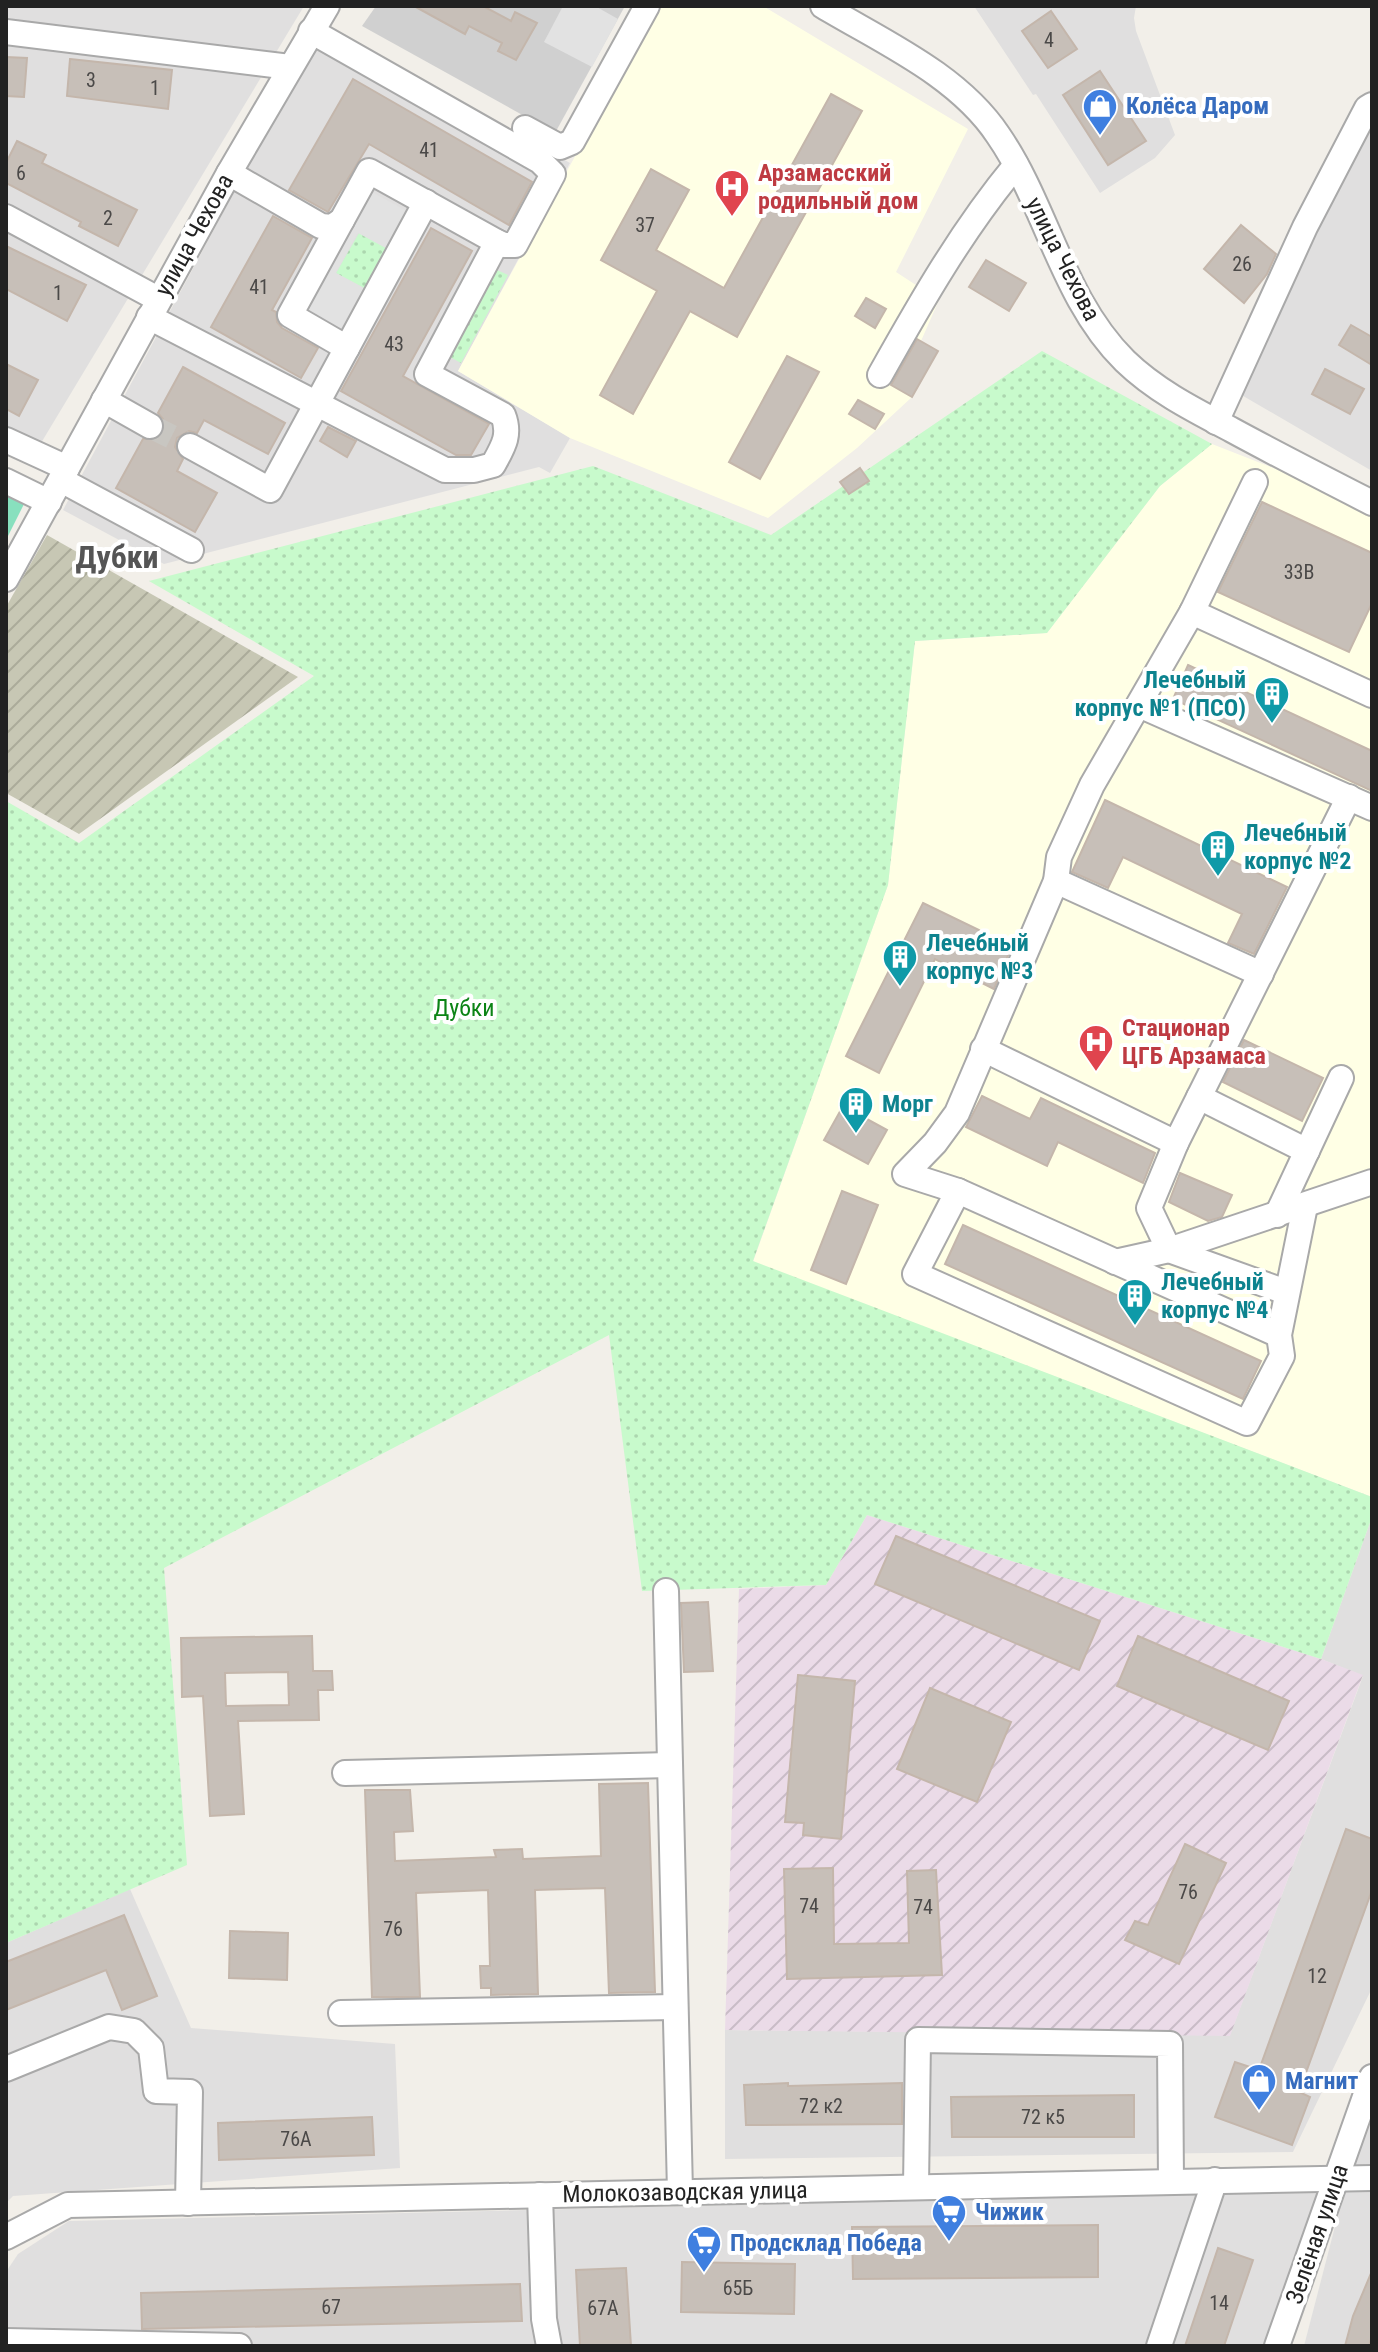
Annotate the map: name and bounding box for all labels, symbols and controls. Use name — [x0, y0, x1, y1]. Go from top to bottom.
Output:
house number: 4 — [1044, 28, 1054, 52]
house number: 3 — [86, 68, 96, 92]
house number: 1 — [150, 76, 160, 100]
shop icon: Колёса Даром — [1081, 87, 1119, 137]
place label: Колёса Даром — [1126, 92, 1269, 120]
house number: 41 — [419, 138, 439, 162]
place label: Арзамасский родильный дом — [758, 159, 919, 215]
house number: 6 — [16, 161, 26, 185]
hospital icon: Арзамасский родильный дом — [713, 168, 751, 218]
street label: улица Чехова — [149, 169, 239, 301]
street label: улица Чехова — [1020, 192, 1106, 326]
house number: 2 — [103, 206, 113, 230]
house number: 37 — [635, 213, 655, 237]
house number: 26 — [1232, 252, 1252, 276]
house number: 41 — [249, 275, 269, 299]
house number: 1 — [53, 281, 63, 305]
house number: 43 — [384, 332, 404, 356]
district label: Дубки — [75, 538, 159, 576]
house number: 33В — [1284, 560, 1314, 584]
place label: Лечебный корпус №1 (ПСО) — [1075, 666, 1246, 722]
building icon: Лечебный корпус №1 (ПСО) — [1253, 675, 1291, 725]
place label: Лечебный корпус №2 — [1244, 819, 1351, 875]
building icon: Лечебный корпус №2 — [1199, 828, 1237, 878]
place label: Лечебный корпус №3 — [926, 929, 1033, 985]
building icon: Лечебный корпус №3 — [881, 938, 919, 988]
park label: Дубки — [433, 994, 495, 1022]
place label: Стационар ЦГБ Арзамаса — [1122, 1014, 1266, 1070]
hospital icon: Стационар ЦГБ Арзамаса — [1077, 1023, 1115, 1073]
building icon: Морг — [837, 1085, 875, 1135]
place label: Морг — [882, 1090, 933, 1118]
place label: Лечебный корпус №4 — [1161, 1268, 1268, 1324]
building icon: Лечебный корпус №4 — [1116, 1277, 1154, 1327]
house number: 76 — [1178, 1880, 1198, 1904]
house number: 74 — [799, 1894, 819, 1918]
house number: 74 — [913, 1895, 933, 1919]
house number: 76 — [383, 1917, 403, 1941]
house number: 12 — [1307, 1964, 1327, 1988]
shop icon: Магнит — [1240, 2062, 1278, 2112]
place label: Магнит — [1285, 2067, 1358, 2095]
house number: 72 к2 — [799, 2094, 843, 2118]
house number: 72 к5 — [1021, 2105, 1065, 2129]
house number: 76А — [280, 2127, 312, 2151]
street label: Зелёная улица — [1280, 2160, 1354, 2308]
street label: Молокозаводская улица — [562, 2176, 808, 2208]
supermarket icon: Чижик — [930, 2193, 968, 2243]
place label: Чижик — [975, 2198, 1044, 2226]
supermarket icon: Продсклад Победа — [685, 2224, 723, 2274]
place label: Продсклад Победа — [730, 2229, 922, 2257]
house number: 65Б — [723, 2276, 753, 2300]
house number: 14 — [1209, 2291, 1229, 2315]
house number: 67 — [321, 2295, 341, 2319]
house number: 67А — [587, 2296, 619, 2320]

